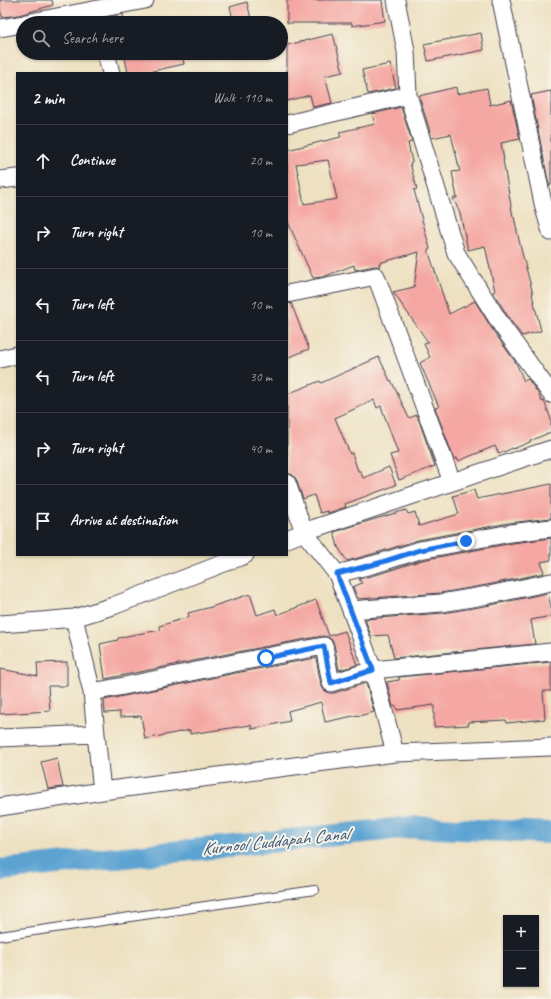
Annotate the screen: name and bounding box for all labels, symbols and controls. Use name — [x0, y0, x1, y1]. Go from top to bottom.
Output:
search box — [16, 16, 288, 60]
icon: search — [30, 27, 52, 49]
text: Search here — [62, 29, 123, 48]
text: 2 min — [32, 88, 65, 109]
text: Walk · 110 m — [213, 90, 272, 106]
icon: ahead — [32, 150, 54, 172]
text: Continue — [70, 151, 115, 170]
text: 20 m — [250, 153, 272, 169]
icon: right — [32, 222, 54, 244]
text: Turn right — [70, 223, 123, 242]
text: 10 m — [250, 225, 272, 241]
icon: left — [32, 294, 54, 316]
text: Turn left — [70, 295, 113, 314]
text: 10 m — [250, 297, 272, 313]
icon: left — [32, 366, 54, 388]
text: Turn left — [70, 367, 113, 386]
text: 30 m — [250, 369, 272, 385]
icon: right — [32, 438, 54, 460]
text: Turn right — [70, 439, 123, 458]
text: 40 m — [250, 441, 272, 457]
icon: arrive — [32, 510, 54, 532]
text: Arrive at destination — [70, 511, 177, 530]
route end — [457, 532, 475, 550]
route start — [257, 649, 275, 667]
water label: Kurnool Cuddapah Canal — [201, 822, 355, 860]
map controls — [503, 915, 539, 987]
button: + — [503, 915, 539, 951]
button: − — [503, 951, 539, 987]

